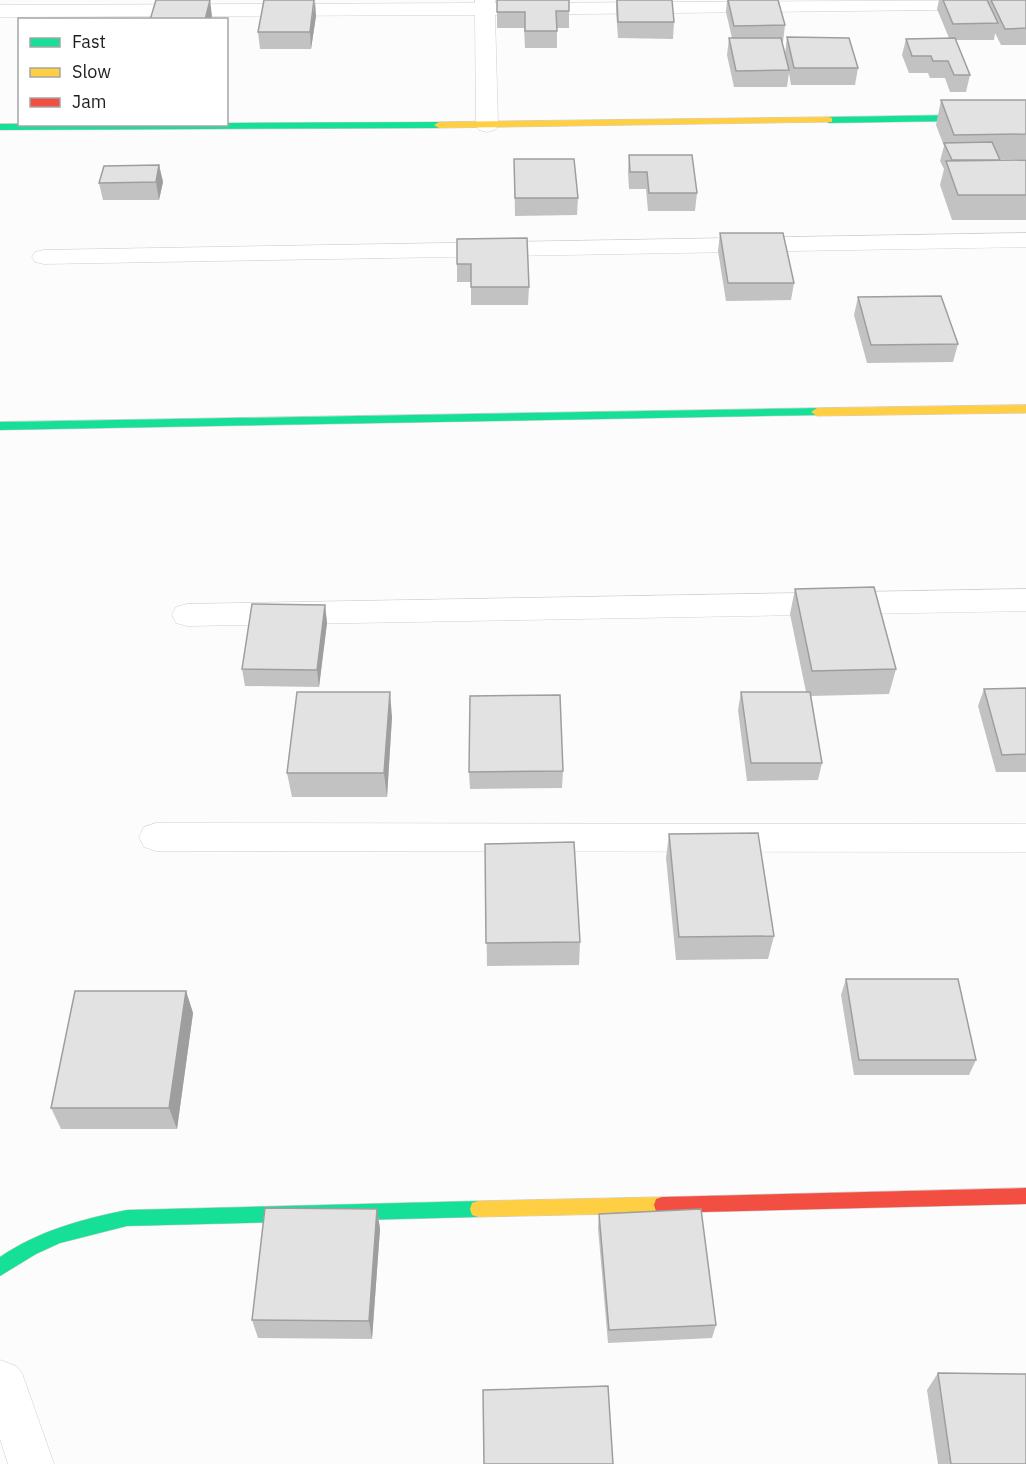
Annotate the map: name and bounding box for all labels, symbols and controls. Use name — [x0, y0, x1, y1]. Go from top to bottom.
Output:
legend — [18, 18, 228, 126]
text: Fast — [72, 30, 106, 53]
text: Slow — [72, 60, 111, 83]
text: Jam — [72, 90, 107, 113]

